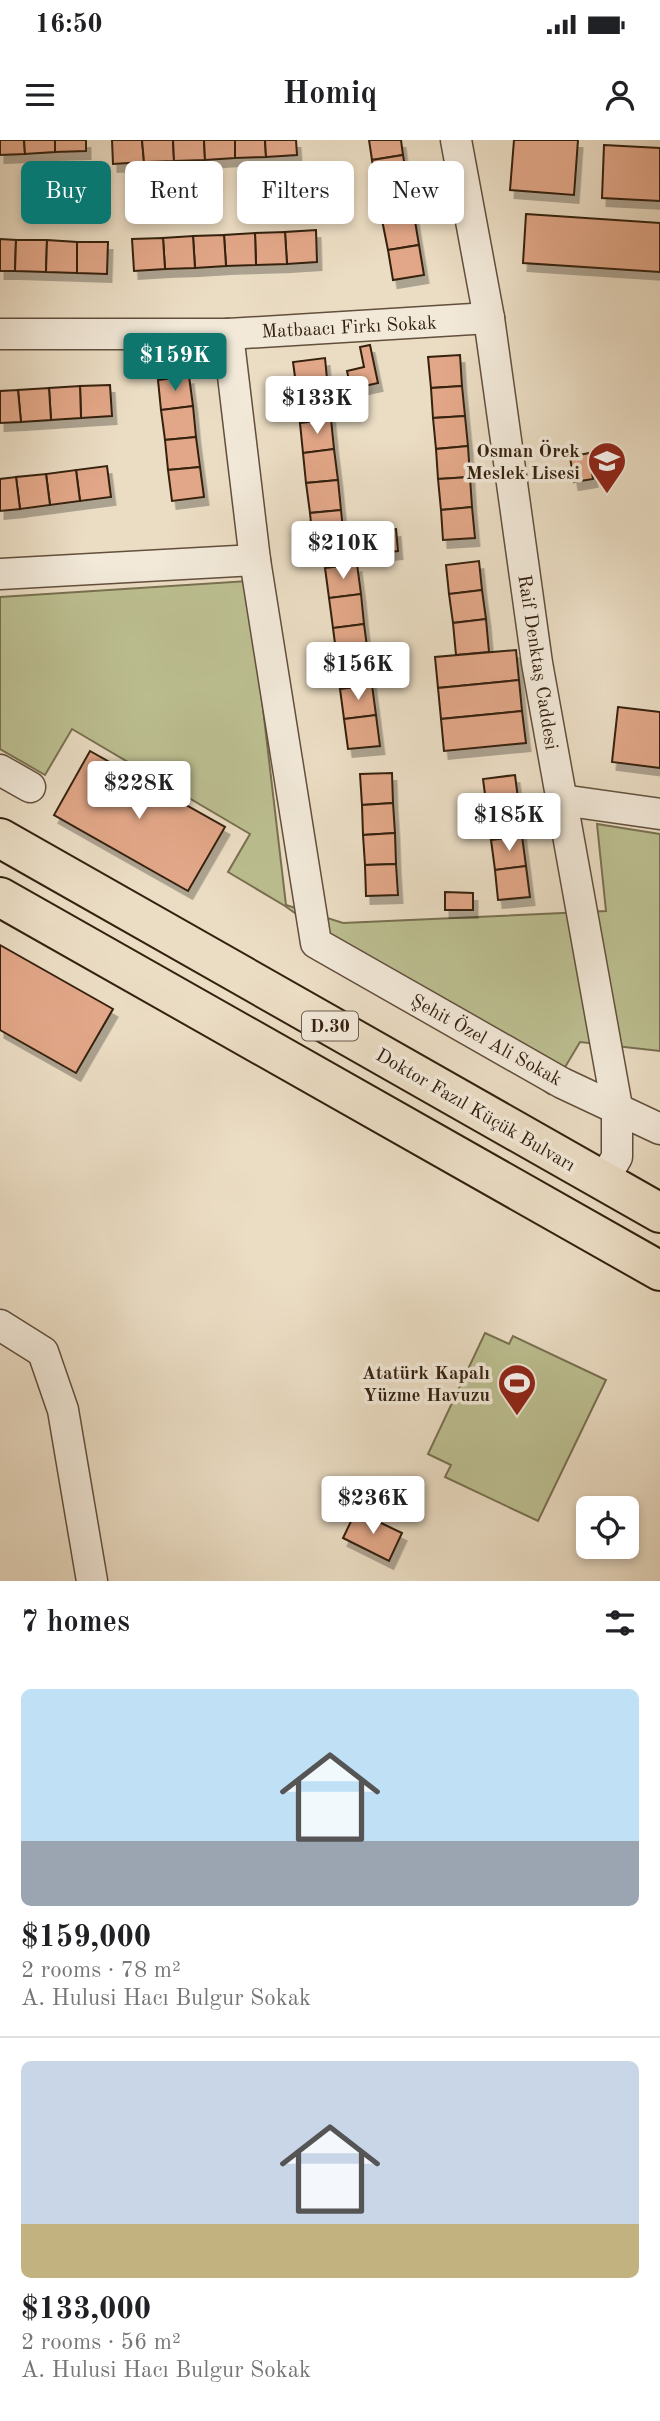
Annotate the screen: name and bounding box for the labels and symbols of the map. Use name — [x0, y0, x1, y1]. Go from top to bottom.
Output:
street label: Matbaacı Firkı Sokak — [261, 314, 437, 343]
pin: $159K — [126, 334, 224, 393]
pin: $133K — [268, 376, 366, 436]
place label: Osman Örek Meslek Lisesi — [466, 439, 580, 484]
school or university icon: Osman Örek Meslek Lisesi — [586, 440, 628, 495]
pin: $210K — [294, 522, 392, 581]
street label: Raif Denktaş Caddesi — [513, 573, 560, 751]
pin: $156K — [309, 643, 407, 702]
pin: $228K — [90, 762, 188, 821]
pin: $185K — [460, 794, 558, 853]
street label: Şehit Özel Ali Sokak — [407, 988, 566, 1091]
road number: D.30 — [302, 1012, 358, 1040]
street label: Doktor Fazıl Küçük Bulvarı — [372, 1046, 578, 1176]
sports icon: Atatürk Kapalı Yüzme Havuzu — [496, 1362, 538, 1417]
place label: Atatürk Kapalı Yüzme Havuzu — [362, 1365, 490, 1406]
pin: $236K — [324, 1476, 422, 1536]

